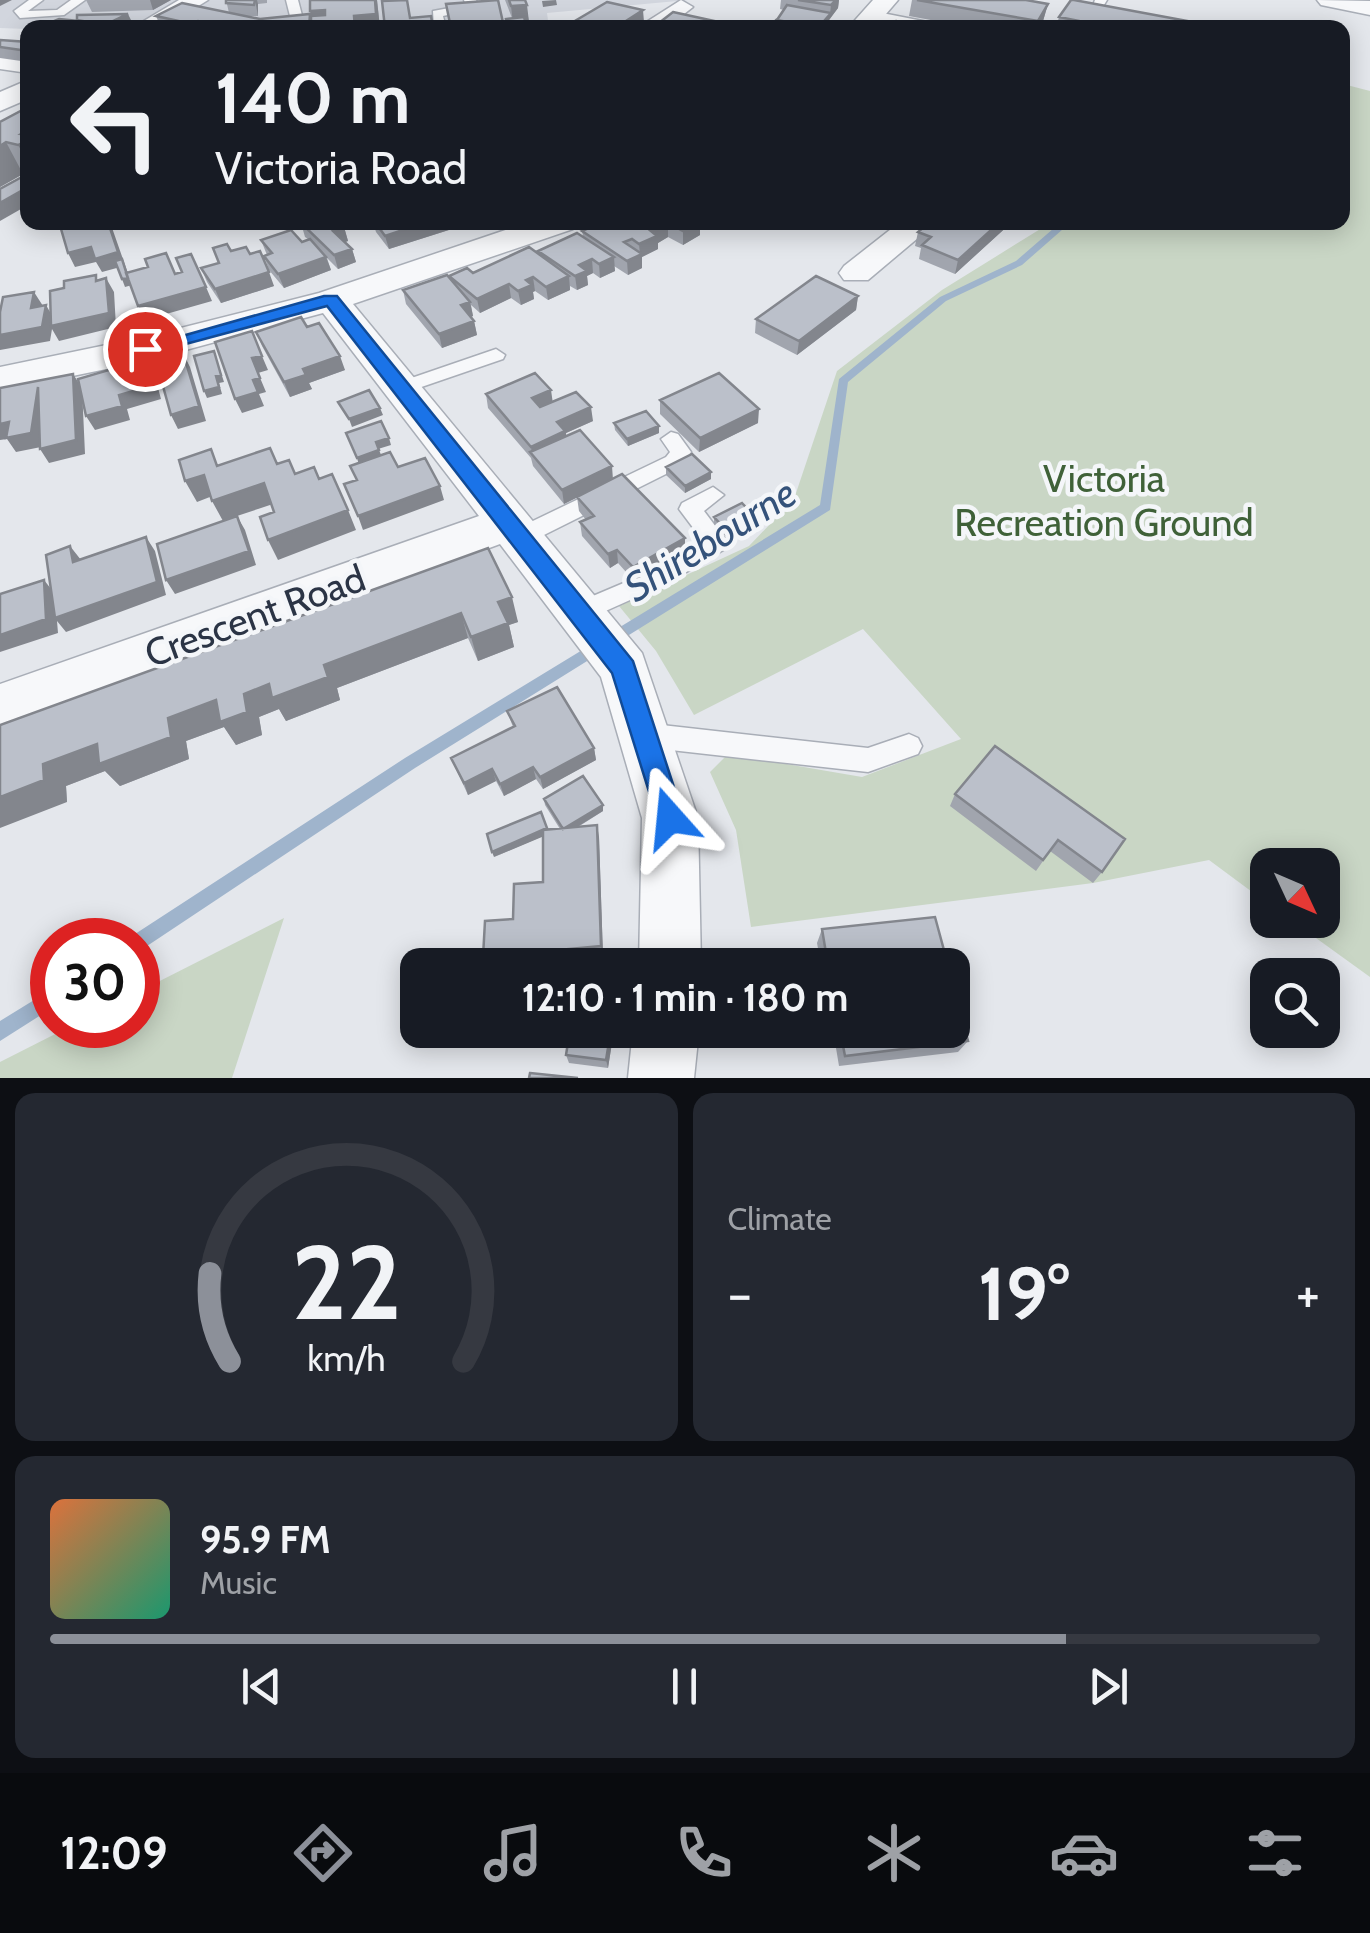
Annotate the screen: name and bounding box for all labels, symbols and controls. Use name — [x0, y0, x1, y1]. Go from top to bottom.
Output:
text: 140 m — [215, 55, 410, 141]
icon: left — [50, 60, 180, 190]
text: Victoria Road — [215, 141, 467, 195]
pin — [103, 307, 188, 392]
icon: arrive — [118, 322, 173, 377]
park label: Victoria Recreation Ground — [954, 455, 1254, 546]
water label: Shirebourne — [615, 468, 805, 611]
street label: Crescent Road — [138, 554, 371, 677]
position arrow — [618, 766, 722, 870]
north arrow — [1250, 848, 1340, 938]
map controls — [1250, 848, 1340, 1048]
speed limit sign: 30 — [30, 918, 160, 1048]
button: search — [1250, 958, 1340, 1048]
text: 12:10 · 1 min · 180 m — [522, 974, 848, 1021]
text: Climate — [728, 1199, 832, 1238]
text: 22 — [291, 1219, 401, 1345]
text: 19° — [978, 1248, 1070, 1339]
text: − — [728, 1260, 752, 1327]
text: + — [1296, 1260, 1320, 1327]
text: km/h — [307, 1337, 385, 1380]
text: 95.9 FM — [200, 1516, 331, 1563]
text: Music — [200, 1563, 277, 1602]
icon: previous — [234, 1659, 289, 1714]
icon: pause — [657, 1659, 712, 1714]
icon: next — [1081, 1659, 1136, 1714]
icon: directions — [288, 1818, 358, 1888]
icon: music — [478, 1818, 548, 1888]
icon: phone — [669, 1818, 739, 1888]
icon: climate — [859, 1818, 929, 1888]
icon: car — [1049, 1818, 1119, 1888]
icon: filters — [1240, 1818, 1310, 1888]
text: 12:09 — [60, 1826, 168, 1880]

